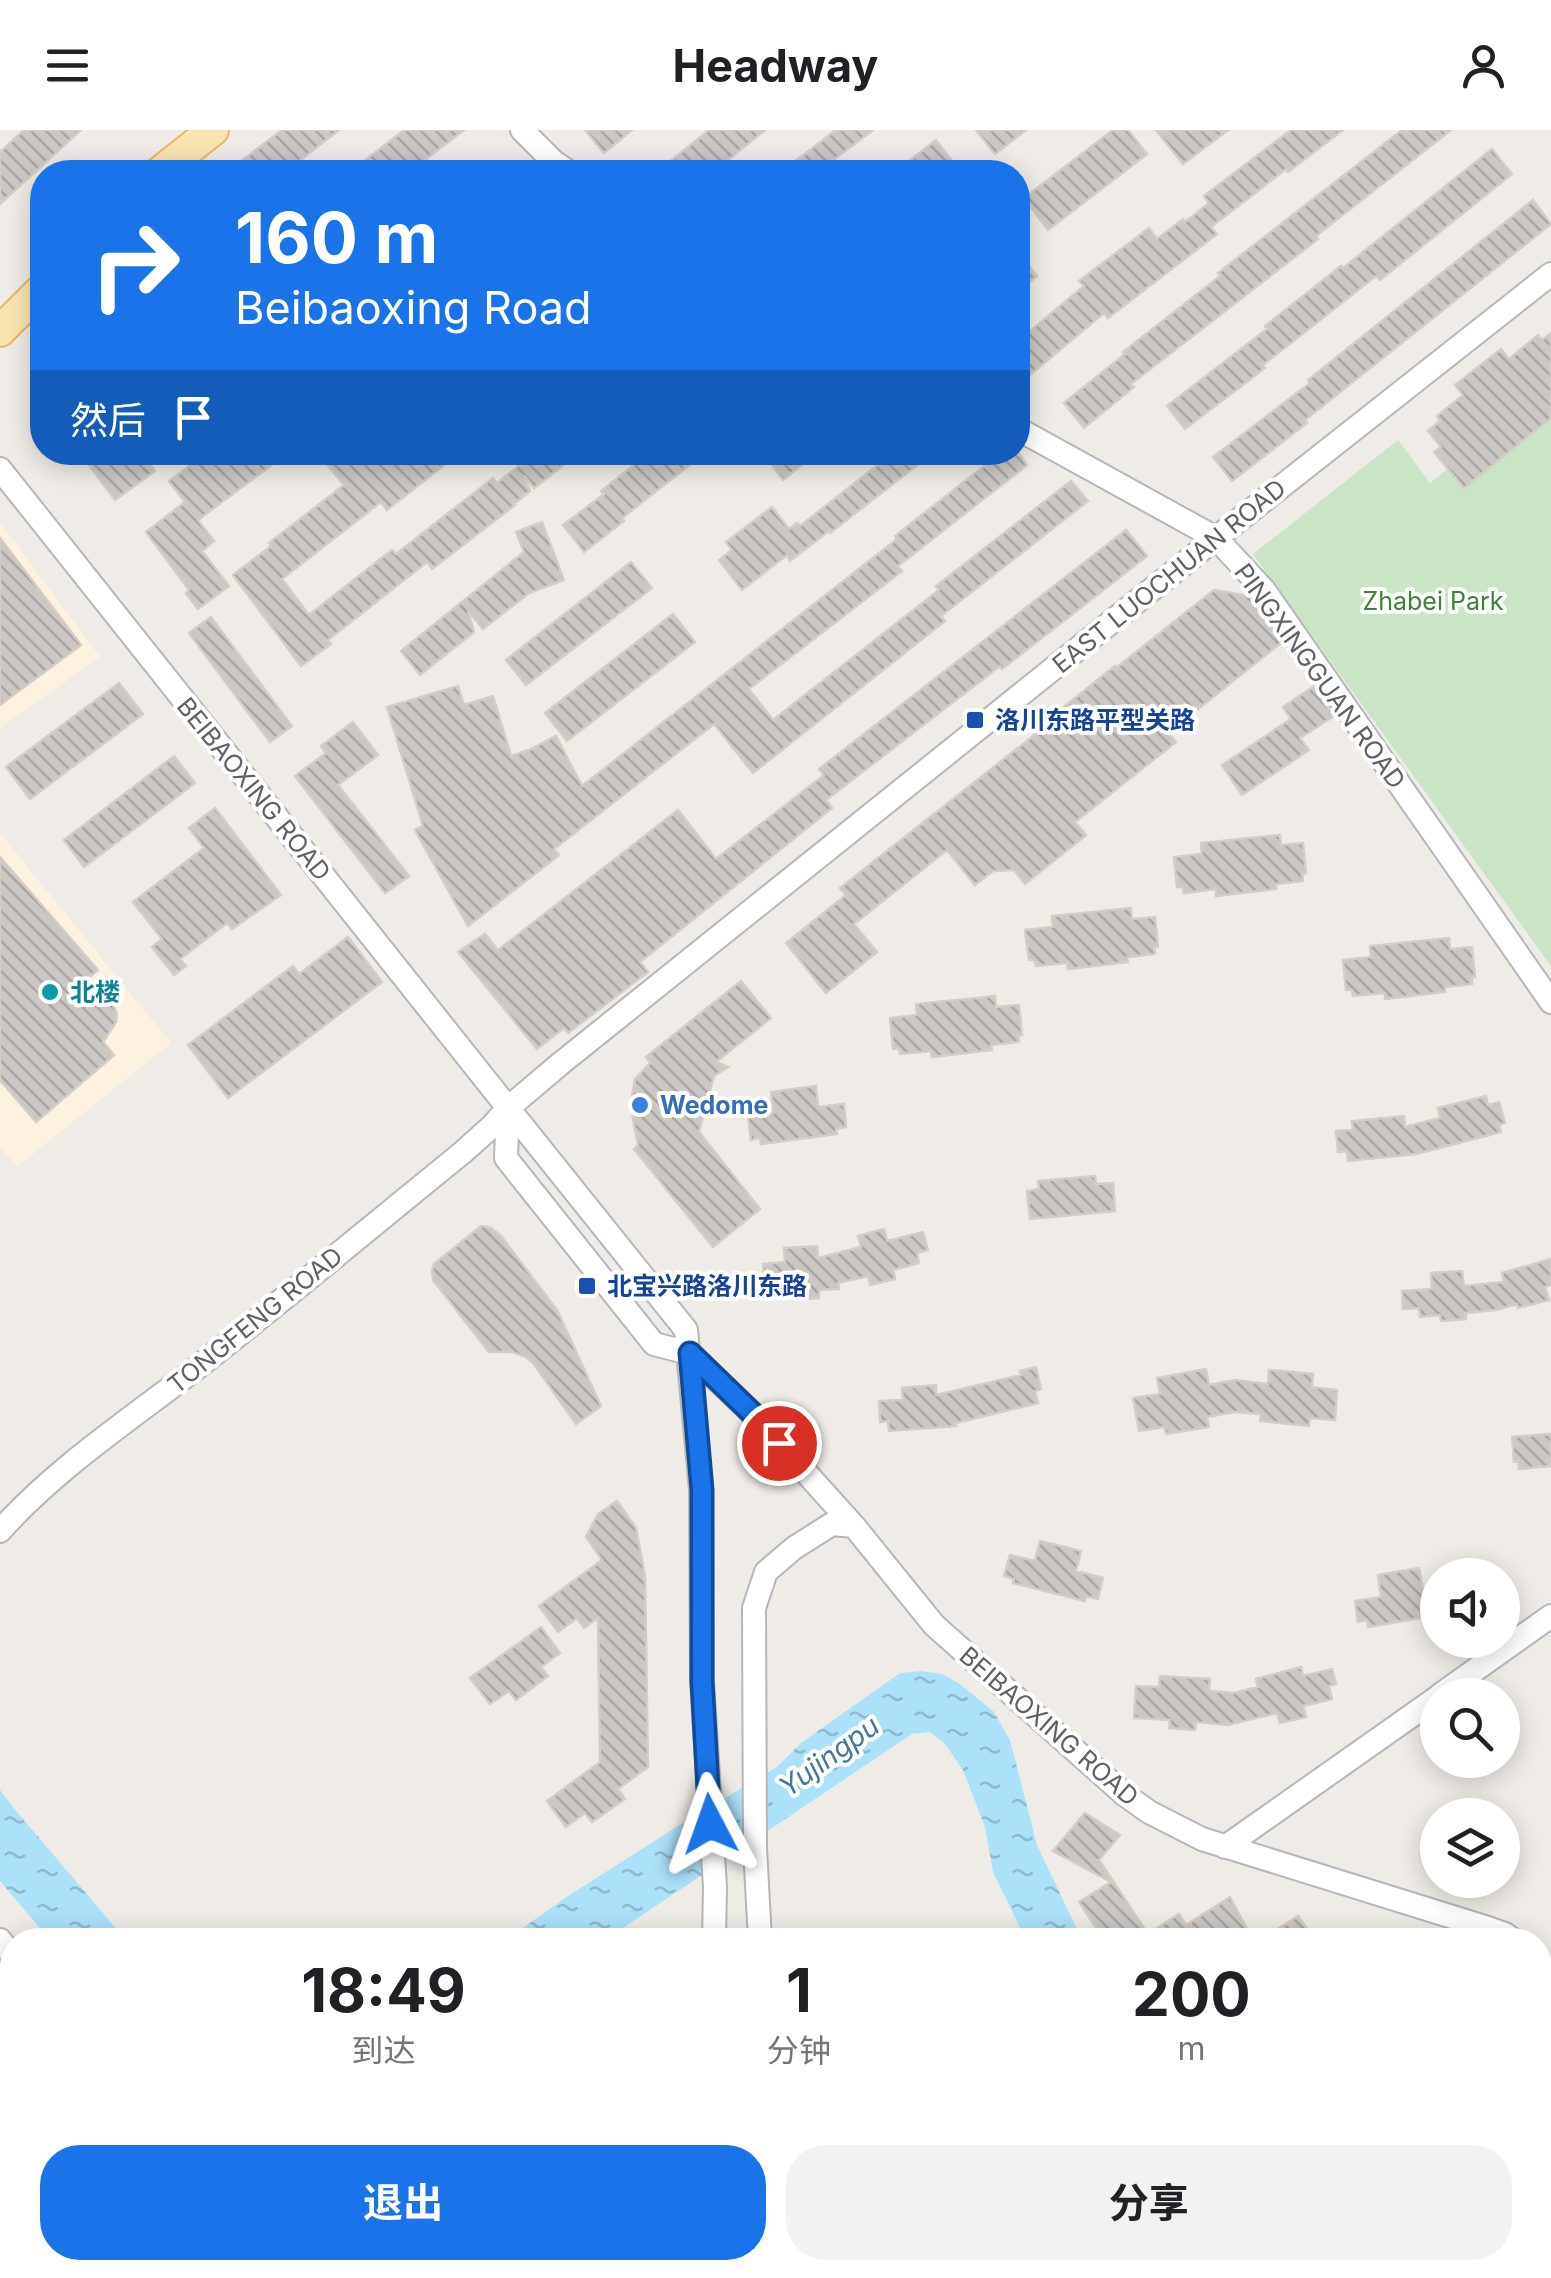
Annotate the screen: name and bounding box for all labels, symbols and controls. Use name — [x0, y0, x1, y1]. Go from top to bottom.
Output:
icon: menu — [40, 38, 95, 93]
text: Headway — [673, 38, 878, 93]
icon: person — [1456, 38, 1511, 93]
text: 160 m — [235, 195, 438, 280]
icon: right — [70, 200, 200, 330]
text: Beibaoxing Road — [235, 280, 592, 335]
icon: arrive — [166, 390, 221, 445]
text: 然后 — [70, 397, 146, 443]
street label: EAST LUOCHUAN ROAD — [1046, 473, 1292, 679]
street label: PINGXINGGUAN ROAD — [1228, 558, 1412, 794]
park label: Zhabei Park — [1362, 586, 1504, 616]
street label: BEIBAOXING ROAD — [171, 691, 337, 887]
place label: 洛川东路平型关路 — [995, 705, 1195, 735]
marker: 洛川东路平型关路 — [964, 709, 986, 731]
place label: 北楼 — [70, 977, 120, 1007]
marker: 北楼 — [39, 981, 61, 1003]
place label: Wedome — [660, 1090, 768, 1120]
marker: Wedome — [629, 1094, 651, 1116]
street label: TONGFENG ROAD — [162, 1240, 348, 1400]
place label: 北宝兴路洛川东路 — [607, 1271, 807, 1301]
marker: 北宝兴路洛川东路 — [576, 1275, 598, 1297]
pin — [737, 1401, 822, 1486]
icon: arrive — [752, 1416, 807, 1471]
map controls — [1420, 1558, 1520, 1898]
button: sound — [1420, 1558, 1520, 1658]
street label: BEIBAOXING ROAD — [953, 1640, 1145, 1812]
button: search — [1420, 1678, 1520, 1778]
water label: Yujingpu — [772, 1708, 886, 1804]
position arrow — [658, 1772, 762, 1876]
button: layers — [1420, 1798, 1520, 1898]
text: 18:49 — [301, 1954, 466, 2026]
text: 1 — [786, 1954, 812, 2026]
text: 200 — [1132, 1958, 1251, 2030]
text: m — [1177, 2029, 1205, 2068]
text: 到达 — [351, 2031, 415, 2070]
text: 分钟 — [767, 2031, 831, 2070]
button: 退出 — [40, 2145, 766, 2260]
button: 分享 — [786, 2145, 1512, 2260]

